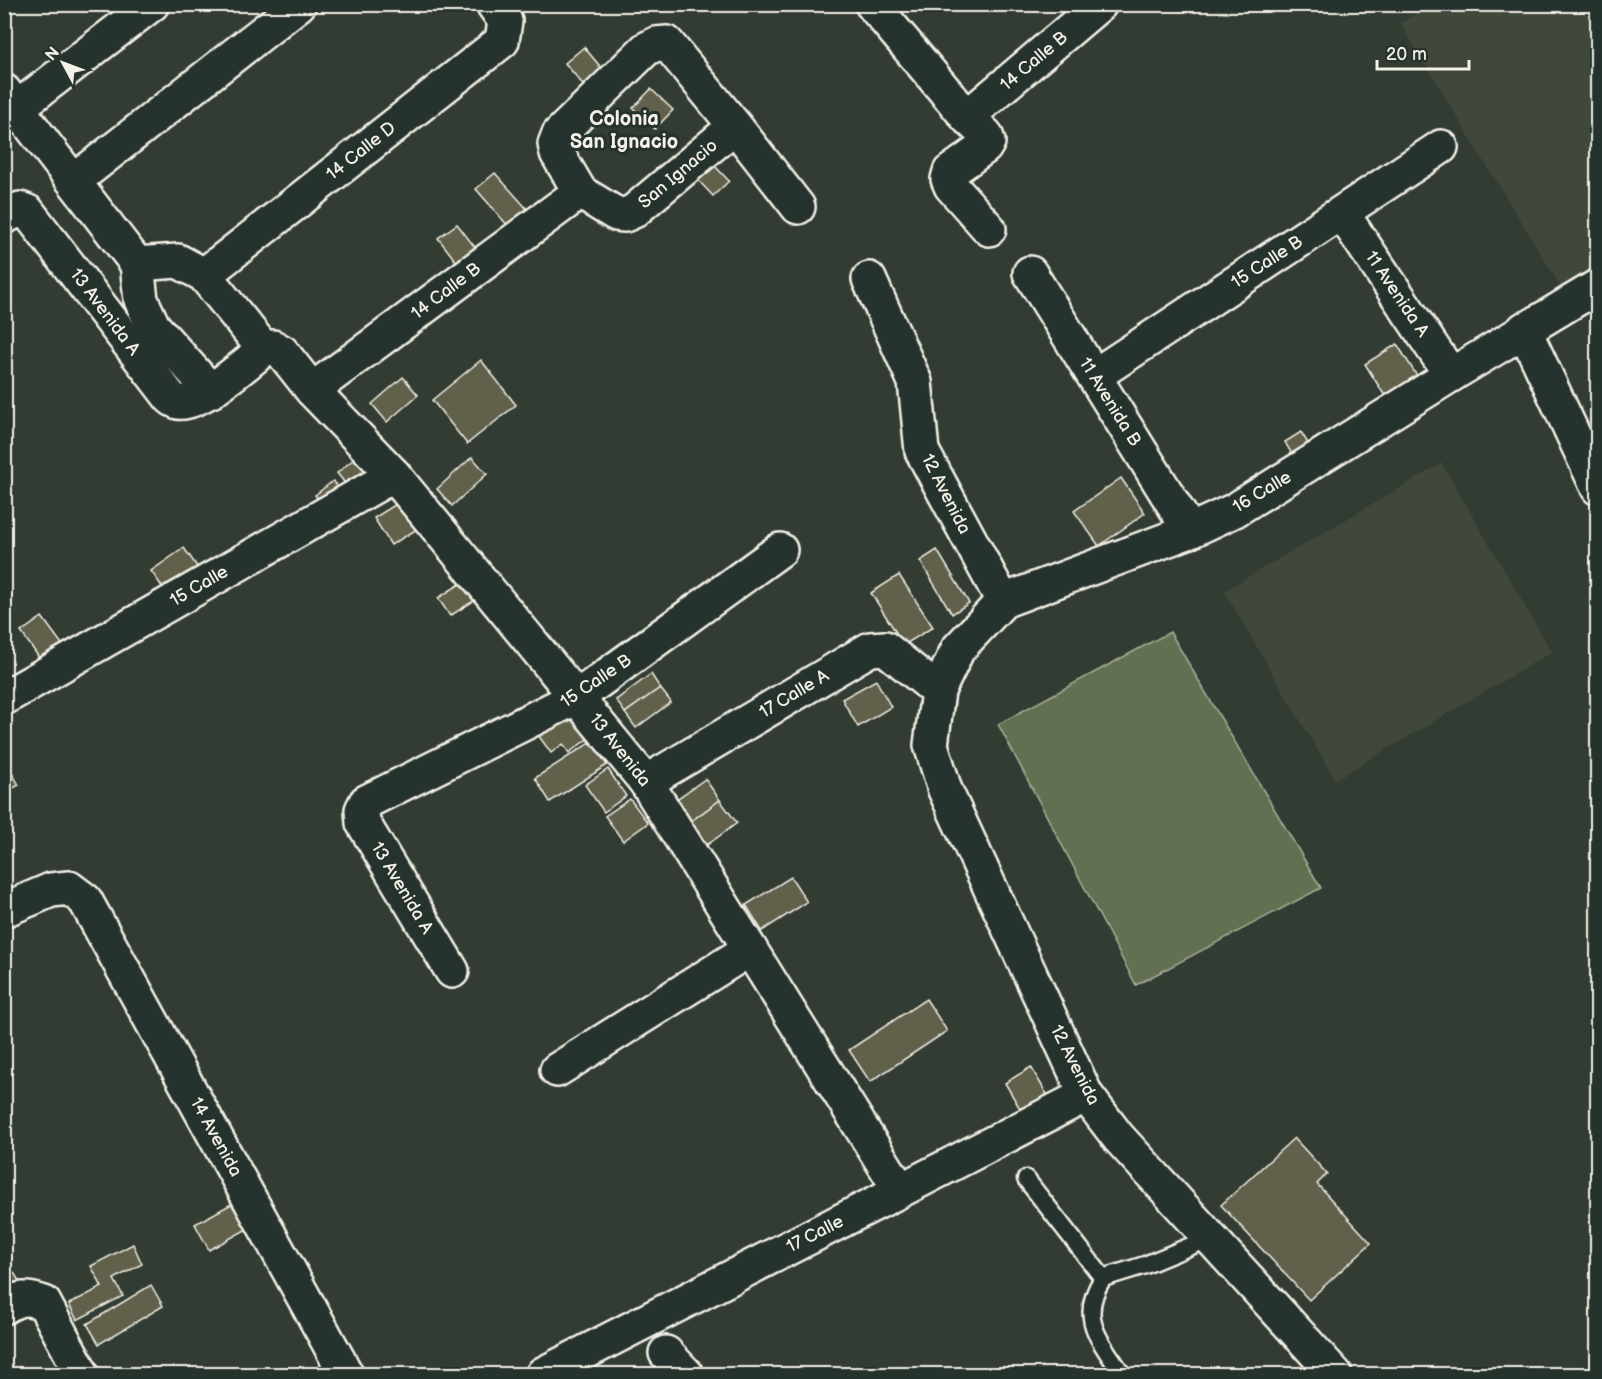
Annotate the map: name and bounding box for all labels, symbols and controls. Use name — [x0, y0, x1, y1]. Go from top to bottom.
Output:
street label: 14 Calle B — [996, 27, 1072, 95]
north arrow — [33, 33, 93, 93]
scale bar — [1377, 33, 1468, 71]
text: N — [42, 43, 64, 65]
text: 20 m — [1386, 44, 1427, 65]
district label: Colonia San Ignacio — [570, 107, 678, 154]
street label: 14 Calle D — [322, 117, 400, 185]
street label: San Ignacio — [634, 135, 722, 213]
street label: 15 Calle B — [1227, 231, 1307, 293]
street label: 11 Avenida A — [1361, 247, 1433, 341]
street label: 14 Calle B — [407, 258, 485, 324]
street label: 13 Avenida A — [66, 264, 144, 360]
street label: 11 Avenida B — [1074, 354, 1146, 450]
street label: 12 Avenida — [917, 450, 975, 538]
street label: 16 Calle — [1229, 466, 1295, 518]
street label: 15 Calle — [166, 561, 232, 611]
street label: 15 Calle B — [557, 650, 635, 712]
street label: 17 Calle A — [756, 665, 832, 723]
street label: 13 Avenida — [585, 709, 655, 791]
street label: 13 Avenida A — [366, 838, 438, 938]
street label: 12 Avenida — [1046, 1021, 1104, 1109]
street label: 14 Avenida — [186, 1094, 246, 1180]
street label: 17 Calle — [783, 1211, 847, 1257]

